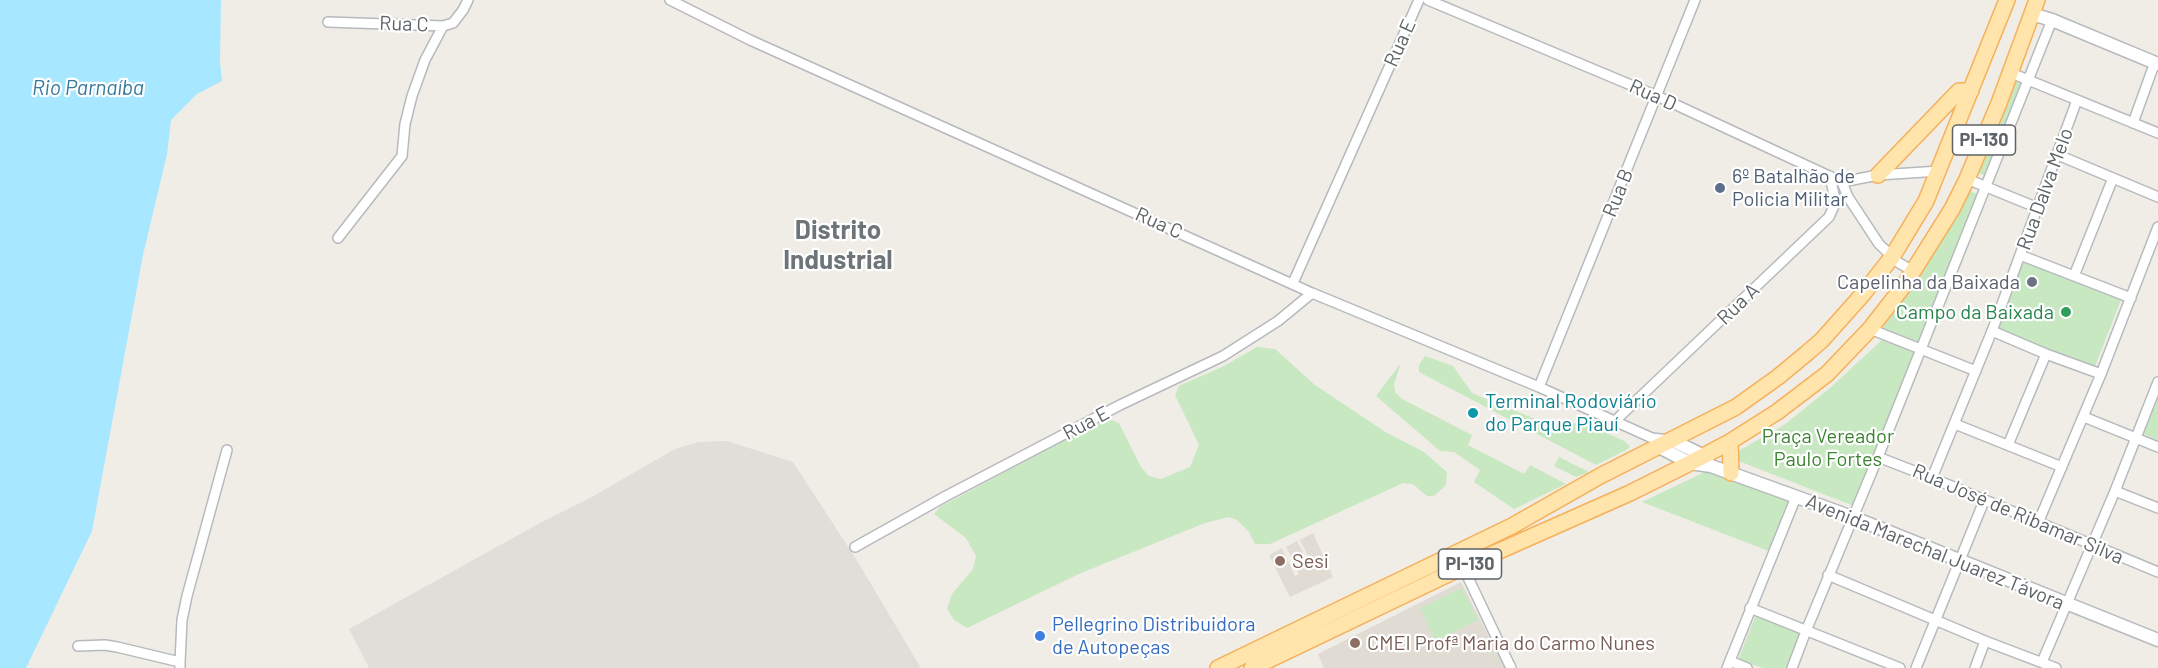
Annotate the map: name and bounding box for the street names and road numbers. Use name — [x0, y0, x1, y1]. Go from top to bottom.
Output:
street label: Rua C — [379, 11, 429, 37]
street label: Rua E — [1379, 16, 1421, 70]
street label: Rua D — [1625, 74, 1681, 116]
road number: PI-130 — [1952, 125, 2016, 155]
street label: Rua Dalva Melo — [2012, 125, 2078, 253]
street label: Rua B — [1598, 165, 1638, 221]
street label: Rua C — [1132, 202, 1186, 244]
street label: Rua A — [1712, 278, 1764, 330]
street label: Rua E — [1059, 401, 1113, 445]
street label: Rua José de Ribamar Silva — [1909, 459, 2127, 569]
street label: Avenida Marechal Juarez Távora — [1802, 489, 2068, 615]
road number: PI-130 — [1438, 549, 1502, 579]

